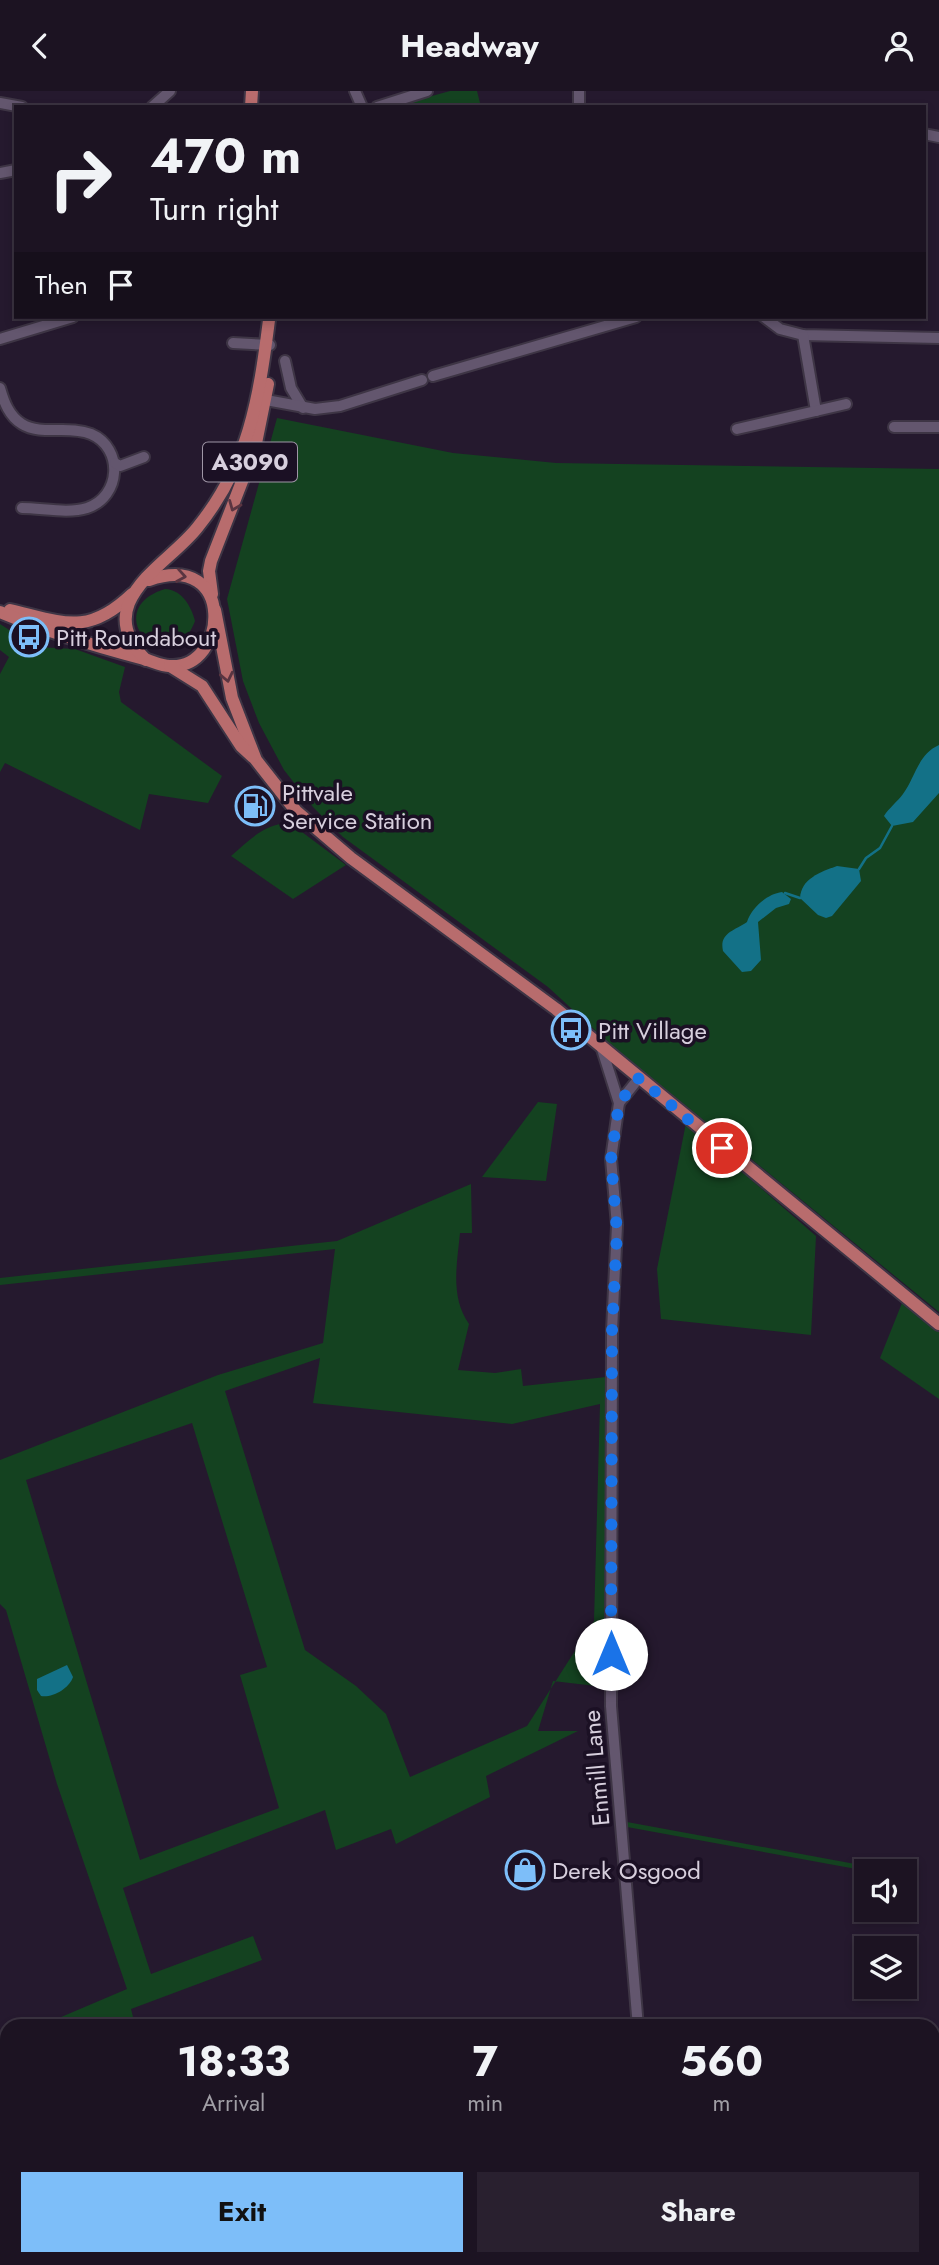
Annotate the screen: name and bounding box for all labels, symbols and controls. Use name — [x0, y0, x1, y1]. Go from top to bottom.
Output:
text: Headway — [400, 23, 539, 69]
icon: back — [21, 27, 59, 65]
icon: person — [880, 27, 918, 65]
text: 470 m — [150, 121, 301, 191]
icon: right — [35, 133, 126, 224]
text: Turn right — [150, 186, 279, 232]
text: Then — [35, 266, 88, 304]
icon: arrive — [102, 266, 140, 304]
road number: A3090 — [203, 443, 297, 481]
one-way arrow — [229, 499, 243, 511]
one-way arrow — [176, 568, 187, 583]
bus stop icon: Pitt Roundabout — [8, 616, 50, 658]
place label: Pitt Roundabout — [56, 620, 216, 655]
one-way arrow — [219, 671, 234, 683]
place label: Pittvale Service Station — [282, 775, 432, 838]
fuel station icon: Pittvale Service Station — [234, 785, 276, 827]
bus stop icon: Pitt Village — [550, 1009, 592, 1051]
place label: Pitt Village — [598, 1013, 707, 1048]
pin — [692, 1118, 752, 1178]
icon: arrive — [703, 1129, 741, 1167]
position arrow — [574, 1617, 648, 1691]
street label: Enmill Lane — [573, 1709, 619, 1827]
shop icon: Derek Osgood — [504, 1849, 546, 1891]
place label: Derek Osgood — [552, 1853, 701, 1888]
map controls — [854, 1859, 917, 1999]
button: sound — [854, 1859, 917, 1922]
button: layers — [854, 1936, 917, 1999]
text: 18:33 — [177, 2031, 290, 2092]
text: 7 — [473, 2031, 498, 2092]
text: 560 — [680, 2031, 763, 2092]
text: Arrival — [202, 2086, 265, 2120]
text: min — [467, 2086, 503, 2120]
text: m — [713, 2086, 731, 2120]
button: Exit — [21, 2172, 463, 2252]
button: Share — [477, 2172, 919, 2252]

